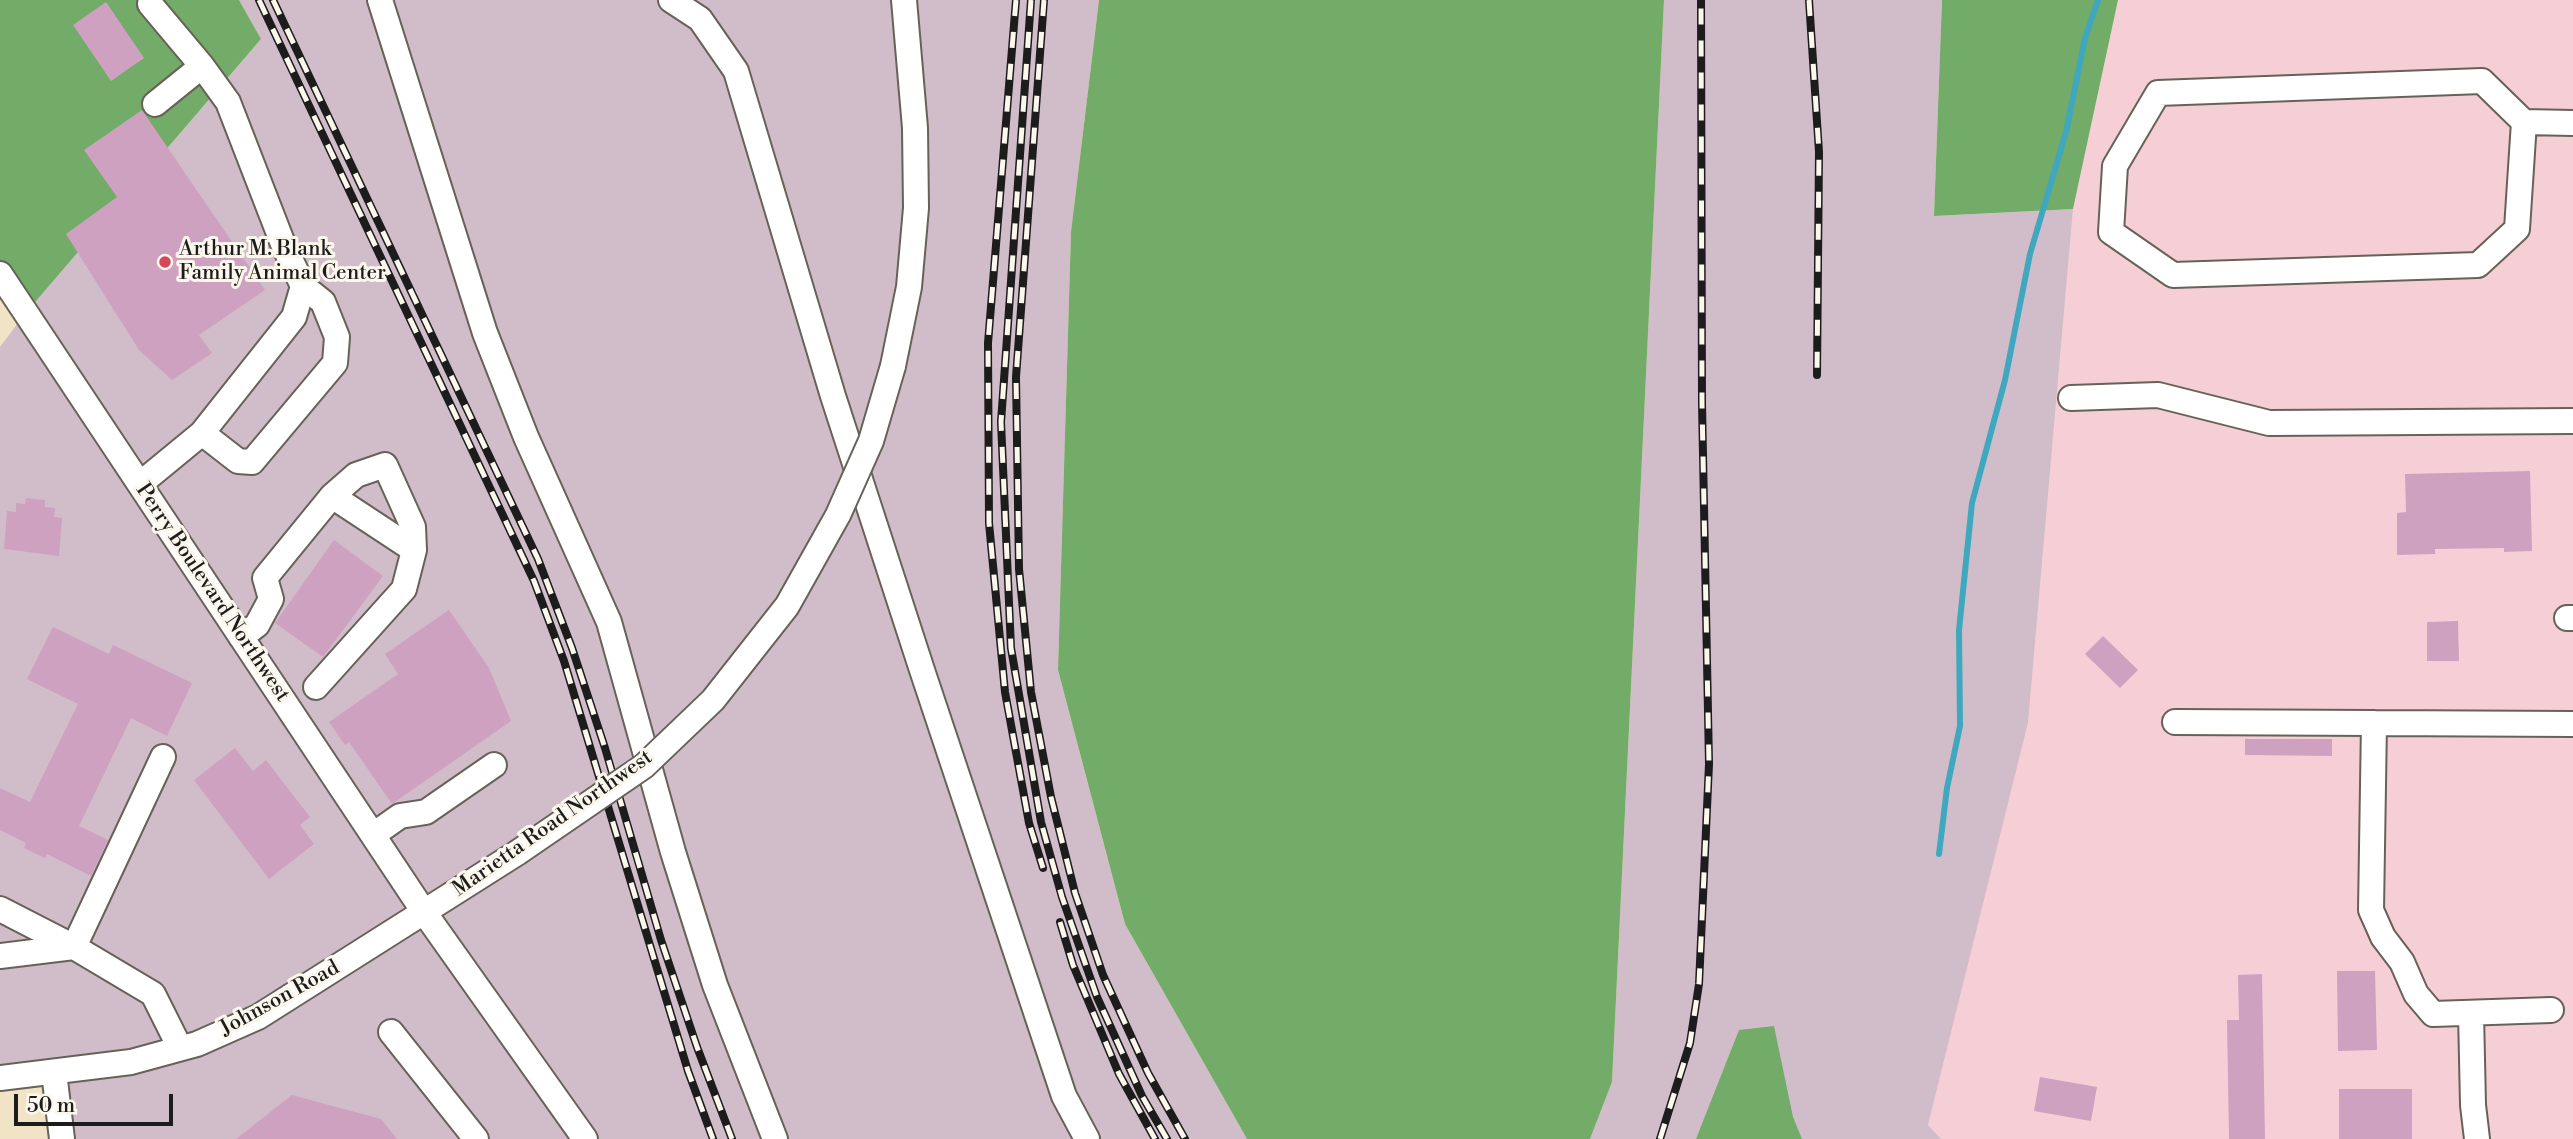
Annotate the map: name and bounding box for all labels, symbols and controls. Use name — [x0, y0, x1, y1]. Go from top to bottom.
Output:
place label: Arthur M. Blank Family Animal Center — [179, 237, 386, 287]
marker: Arthur M. Blank Family Animal Center — [157, 254, 173, 270]
street label: Perry Boulevard Northwest — [130, 479, 294, 707]
street label: Marietta Road Northwest — [448, 745, 658, 903]
street label: Johnson Road — [216, 956, 344, 1042]
scale bar — [18, 1080, 177, 1124]
text: 50 m — [27, 1093, 75, 1119]

